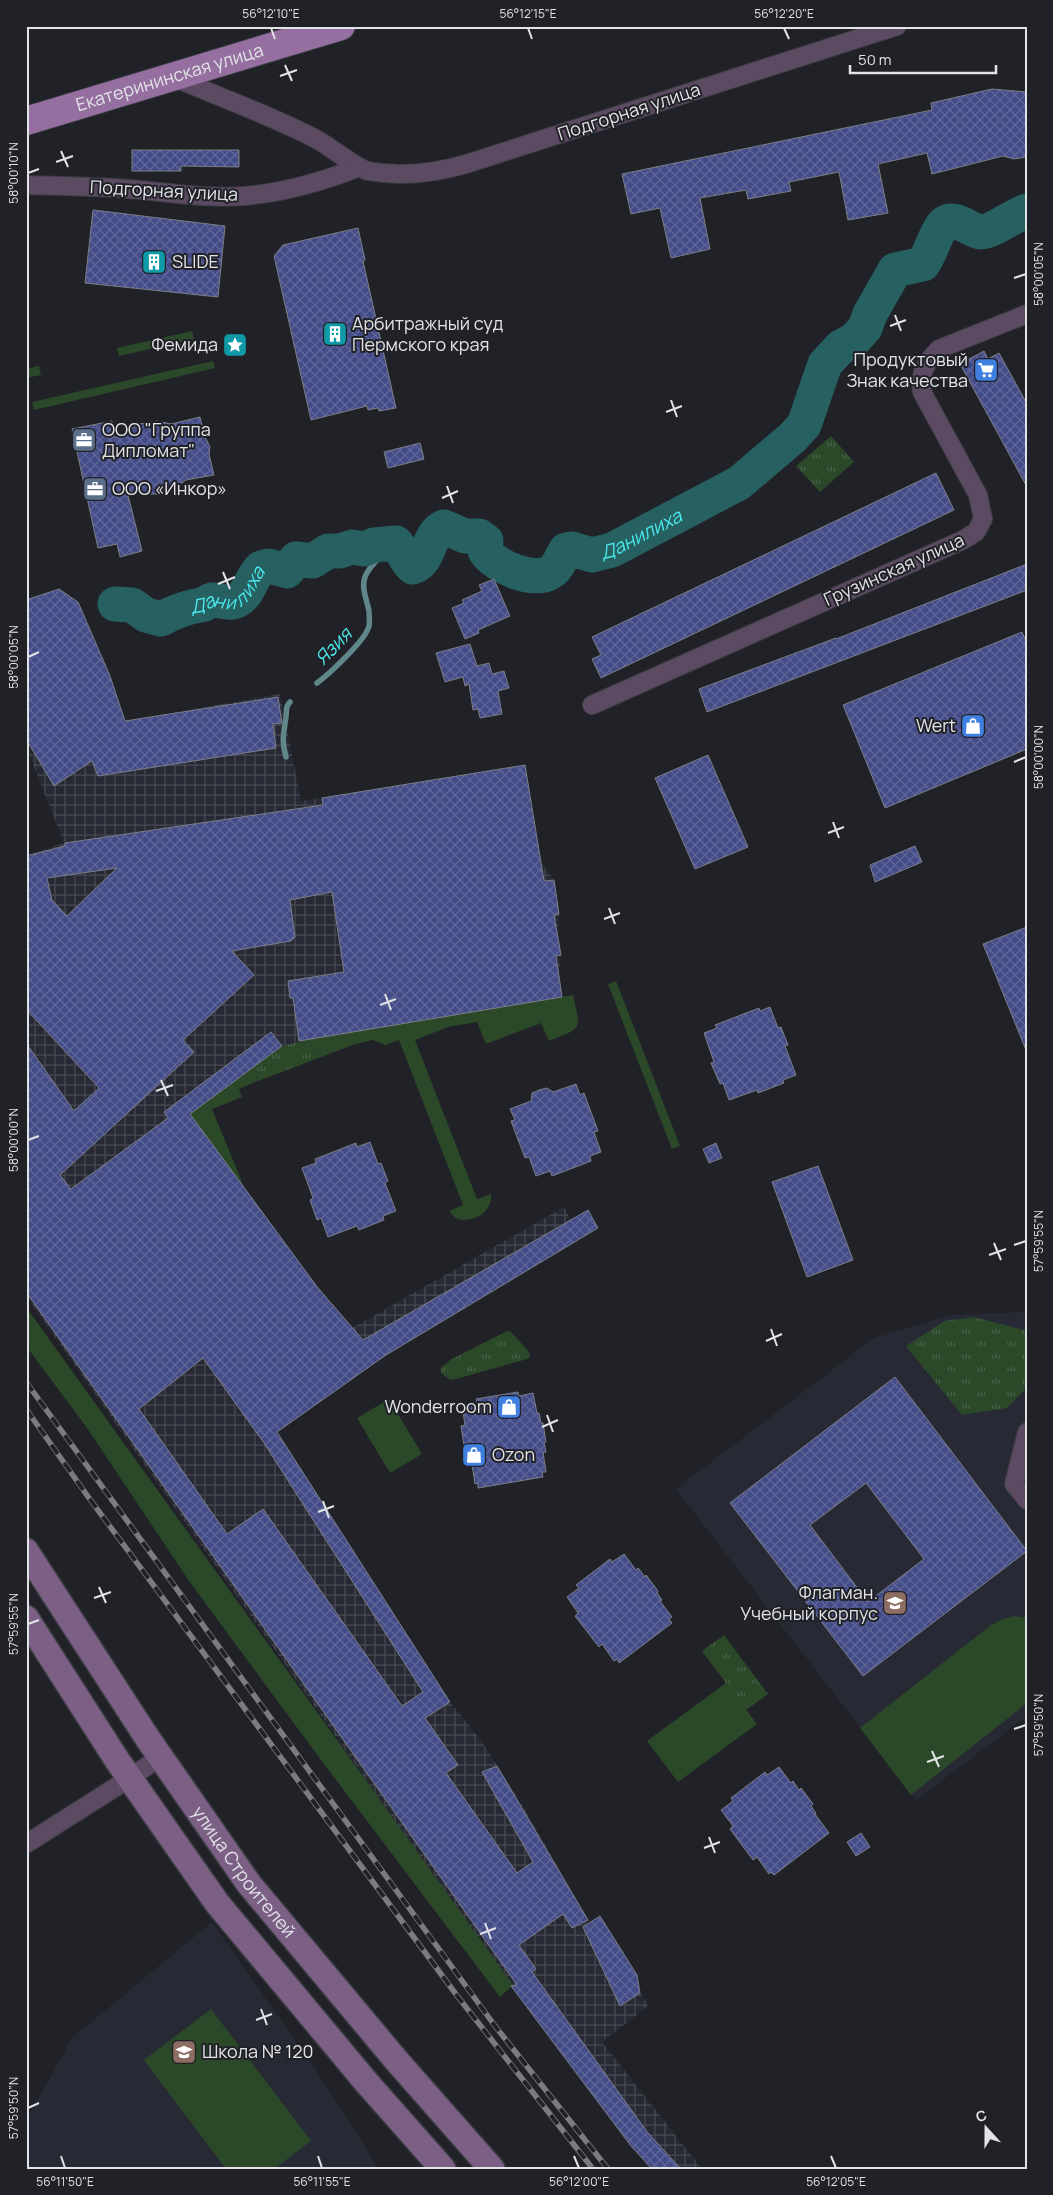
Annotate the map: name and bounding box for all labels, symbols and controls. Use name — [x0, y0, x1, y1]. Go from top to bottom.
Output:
text: 56°12'10"E — [242, 5, 300, 22]
text: 56°12'15"E — [499, 5, 557, 22]
text: 56°12'20"E — [754, 5, 814, 22]
street label: Екатерининская улица — [73, 37, 266, 116]
scale bar — [850, 42, 997, 74]
text: 50 m — [858, 49, 892, 70]
street label: Подгорная улица — [554, 77, 703, 145]
text: 58°00'10"N — [5, 142, 22, 204]
street label: Подгорная улица — [89, 174, 239, 206]
text: 58°00'05"N — [1030, 242, 1047, 306]
building icon: SLIDE — [141, 249, 167, 275]
place label: SLIDE — [172, 249, 219, 273]
place label: Арбитражный суд Пермского края — [352, 311, 503, 356]
building icon: Арбитражный суд Пермского края — [322, 321, 348, 347]
place label: Фемида — [151, 332, 218, 356]
place icon: Фемида — [222, 332, 248, 358]
place label: Продуктовый Знак качества — [846, 347, 968, 392]
supermarket icon: Продуктовый Знак качества — [973, 357, 999, 383]
place label: ООО "Группа Дипломат" — [102, 417, 211, 462]
office icon: ООО "Группа Дипломат" — [71, 427, 97, 453]
office icon: ООО «Инкор» — [82, 476, 108, 502]
place label: ООО «Инкор» — [112, 476, 227, 500]
water label: Данилиха — [598, 502, 687, 565]
street label: Грузинская улица — [819, 527, 968, 611]
water label: Данилиха — [188, 559, 272, 620]
water label: Язия — [309, 620, 358, 670]
text: 58°00'05"N — [5, 625, 22, 689]
place label: Wert — [916, 713, 956, 737]
shop icon: Wert — [960, 713, 986, 739]
text: 58°00'00"N — [1030, 725, 1047, 789]
text: 58°00'00"N — [5, 1108, 22, 1172]
text: 57°59'55"N — [1030, 1210, 1047, 1272]
place label: Wonderroom — [384, 1394, 492, 1418]
shop icon: Wonderroom — [496, 1394, 522, 1420]
shop icon: Ozon — [461, 1442, 487, 1468]
place label: Ozon — [492, 1442, 535, 1466]
place label: Флагман. Учебный корпус — [740, 1580, 878, 1625]
school or university icon: Флагман. Учебный корпус — [882, 1590, 908, 1616]
text: 57°59'55"N — [5, 1593, 22, 1655]
text: 57°59'50"N — [1030, 1694, 1047, 1756]
street label: улица Строителей — [187, 1801, 302, 1942]
school or university icon: Школа № 120 — [171, 2039, 197, 2065]
place label: Школа № 120 — [202, 2039, 313, 2063]
text: 57°59'50"N — [5, 2077, 22, 2139]
north arrow — [960, 2102, 1010, 2152]
text: С — [973, 2105, 989, 2126]
text: 56°11'50"E — [36, 2173, 94, 2190]
text: 56°11'55"E — [293, 2173, 351, 2190]
text: 56°12'00"E — [549, 2173, 609, 2190]
text: 56°12'05"E — [806, 2173, 866, 2190]

